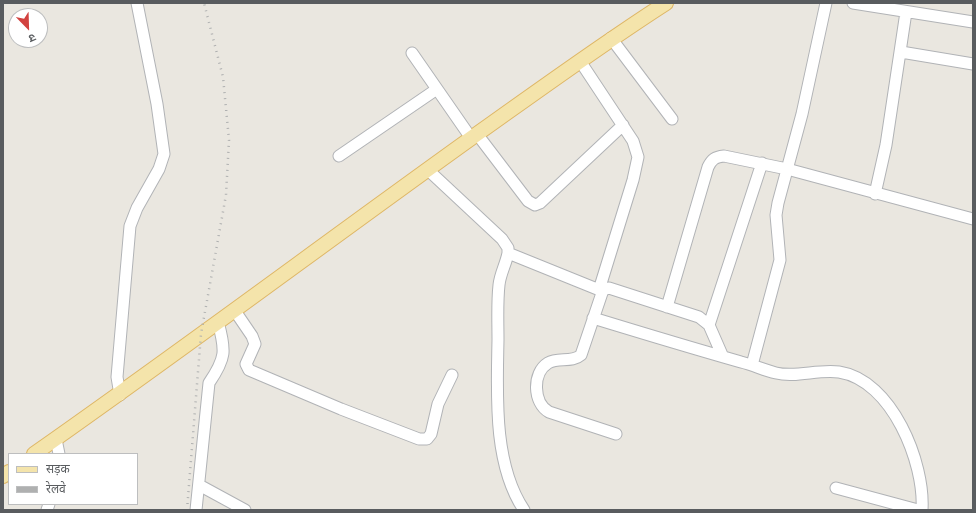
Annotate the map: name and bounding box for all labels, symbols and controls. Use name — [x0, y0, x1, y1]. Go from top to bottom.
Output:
north arrow — [8, 8, 48, 48]
text: उ — [27, 30, 38, 46]
legend — [8, 453, 138, 505]
text: सड़क — [46, 461, 70, 477]
text: रेलवे — [46, 481, 66, 497]

